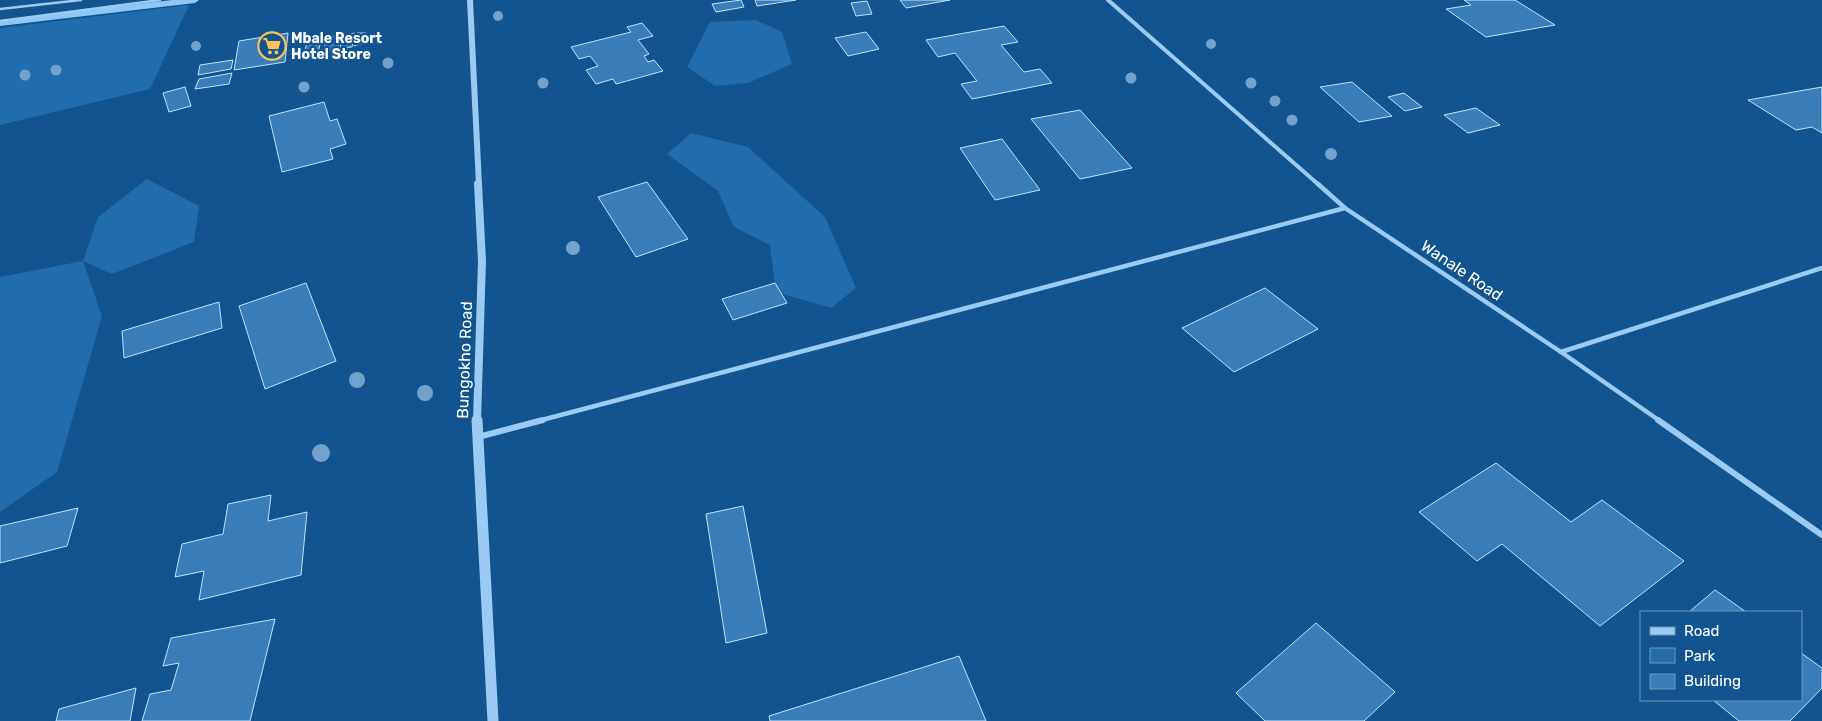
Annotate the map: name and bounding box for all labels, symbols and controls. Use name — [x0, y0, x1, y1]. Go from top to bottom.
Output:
place label: Mbale Resort Hotel Store — [291, 30, 383, 63]
supermarket icon: Mbale Resort Hotel Store — [257, 31, 287, 61]
street label: Wanale Road — [1417, 236, 1506, 305]
street label: Bungokho Road — [453, 301, 476, 419]
legend — [1640, 611, 1802, 701]
text: Road — [1684, 622, 1720, 640]
text: Park — [1684, 647, 1715, 665]
text: Building — [1684, 672, 1741, 690]

